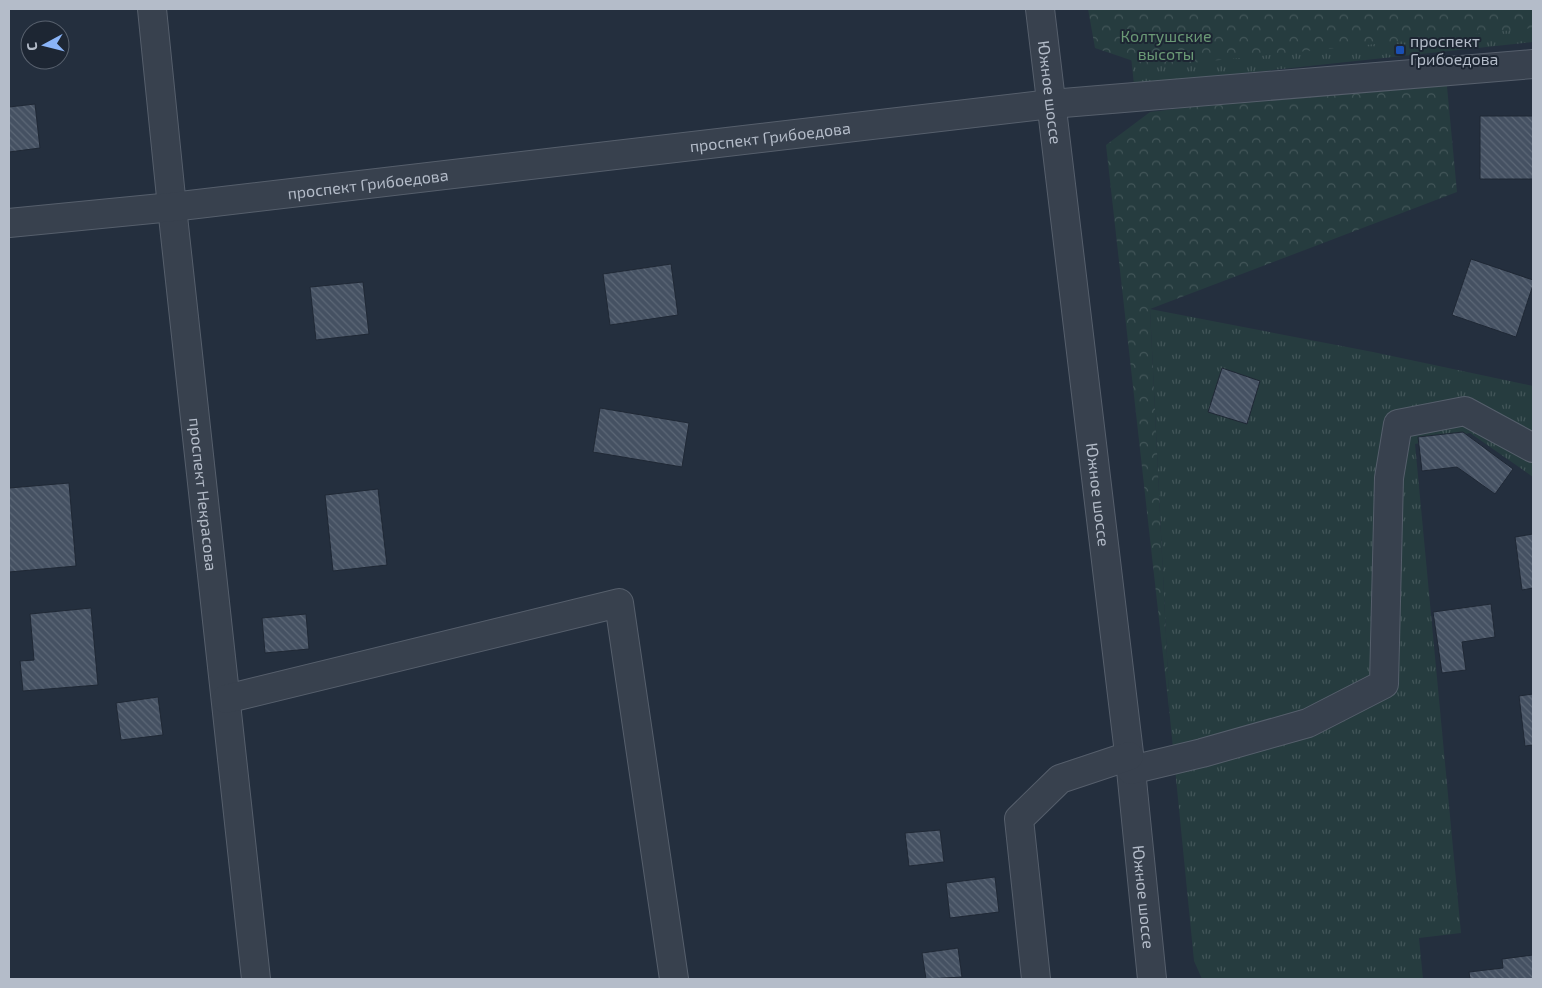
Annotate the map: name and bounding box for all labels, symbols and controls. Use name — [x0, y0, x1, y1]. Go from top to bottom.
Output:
north arrow — [20, 20, 70, 70]
park label: Колтушские высоты — [1120, 26, 1212, 63]
place label: проспект Грибоедова — [1410, 31, 1498, 68]
street label: Южное шоссе — [1035, 39, 1066, 145]
text: С — [23, 42, 41, 52]
marker: проспект Грибоедова — [1394, 44, 1406, 56]
street label: проспект Грибоедова — [689, 118, 852, 155]
street label: проспект Грибоедова — [286, 165, 449, 202]
street label: проспект Некрасова — [186, 417, 222, 572]
street label: Южное шоссе — [1083, 442, 1114, 547]
street label: Южное шоссе — [1130, 844, 1159, 950]

